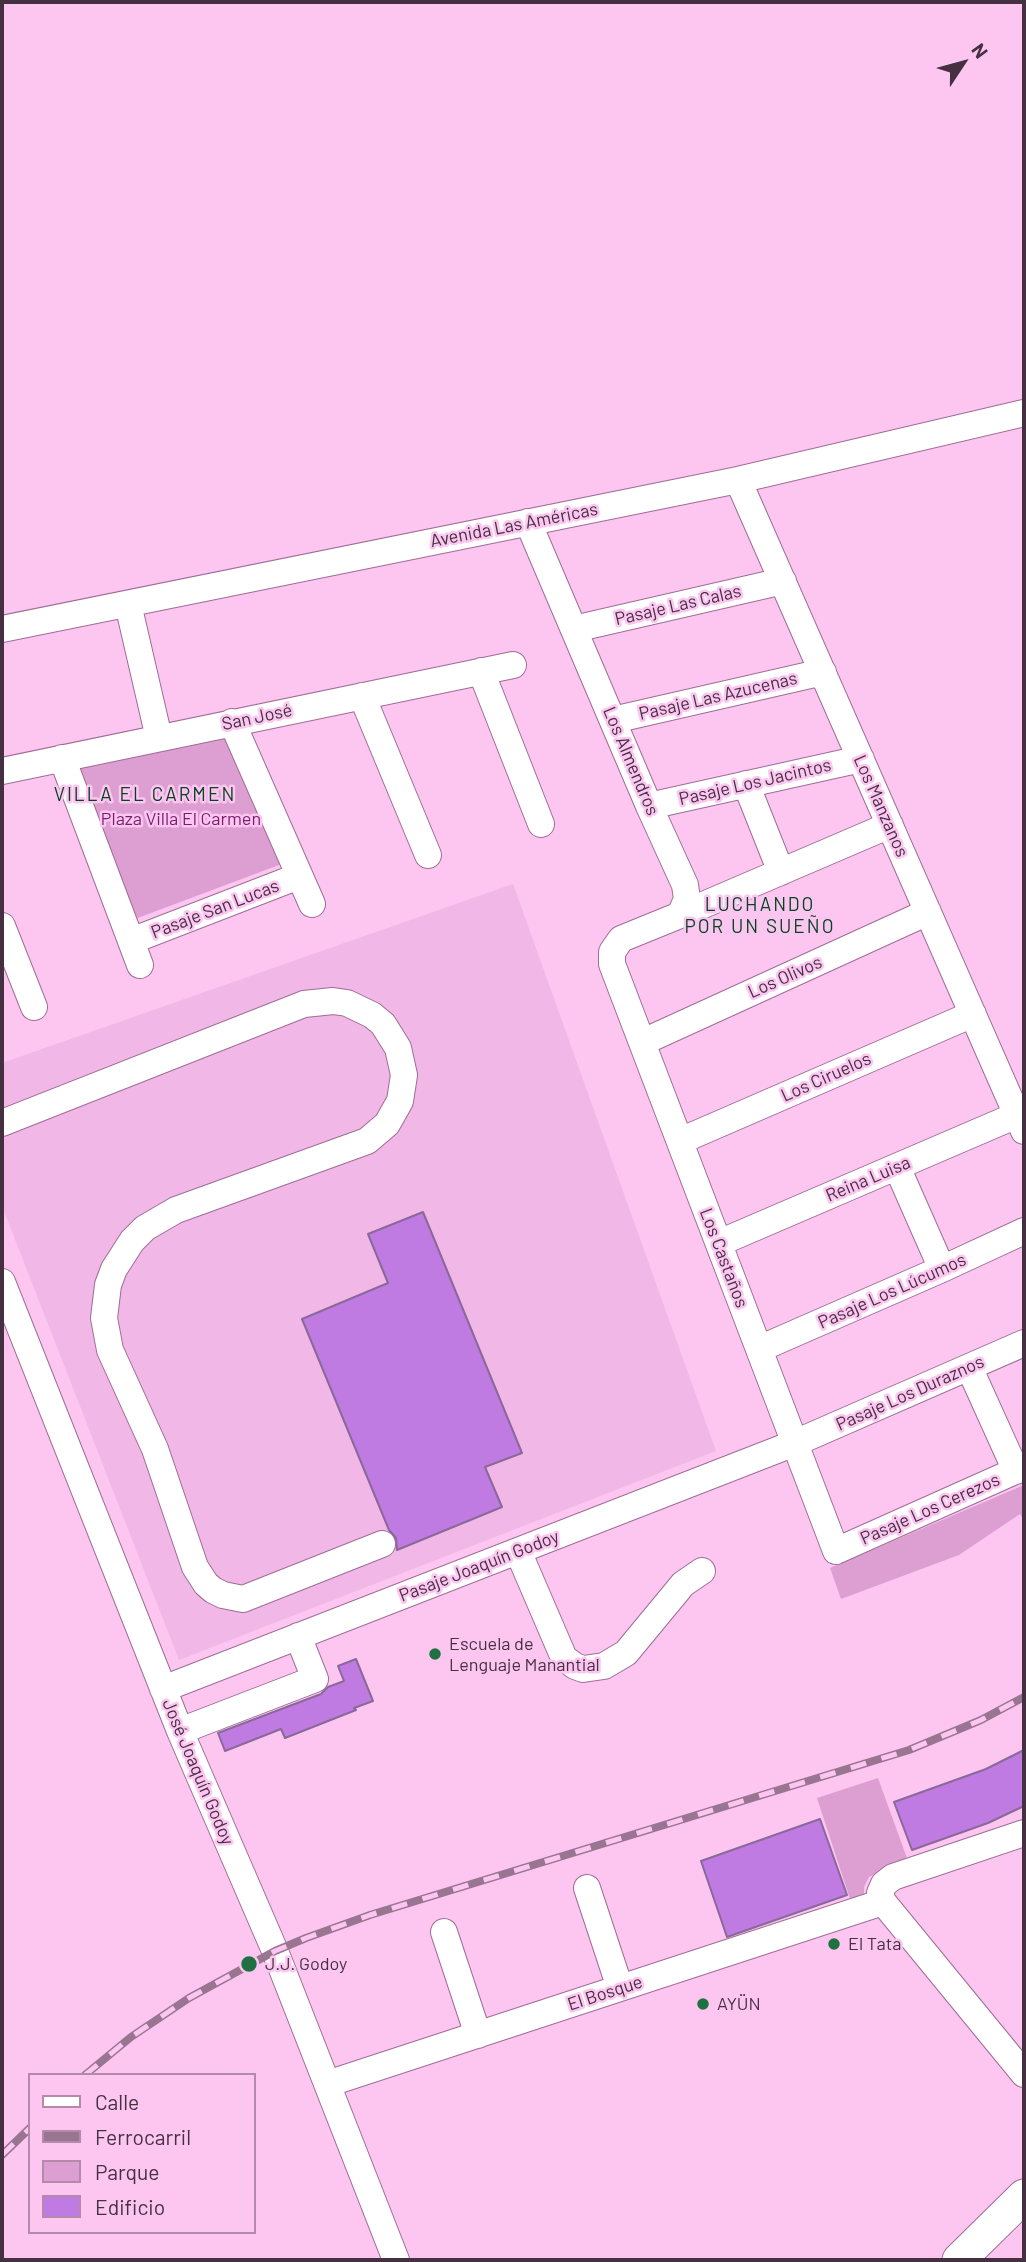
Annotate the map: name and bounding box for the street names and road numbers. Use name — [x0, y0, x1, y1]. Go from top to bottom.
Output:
street label: Avenida Las Américas — [428, 498, 600, 552]
street label: Pasaje Las Calas — [613, 580, 743, 630]
street label: Pasaje Las Azucenas — [637, 667, 799, 725]
street label: San José — [220, 699, 294, 735]
street label: Los Almendros — [598, 703, 664, 819]
street label: Los Manzanos — [849, 752, 913, 860]
street label: Pasaje Los Jacintos — [677, 754, 833, 810]
street label: Pasaje San Lucas — [148, 875, 282, 943]
street label: Los Olivos — [745, 951, 825, 1003]
street label: Los Ciruelos — [778, 1048, 874, 1106]
street label: Reina Luisa — [822, 1151, 914, 1207]
street label: Los Castaños — [695, 1205, 753, 1311]
street label: Pasaje Los Lúcumos — [815, 1249, 969, 1333]
street label: Pasaje Los Duraznos — [833, 1351, 987, 1435]
street label: Pasaje Los Cerezos — [857, 1469, 1003, 1549]
street label: Pasaje Joaquín Godoy — [396, 1525, 562, 1607]
street label: José Joaquín Godoy — [157, 1696, 239, 1848]
street label: El Bosque — [565, 1971, 645, 2015]

